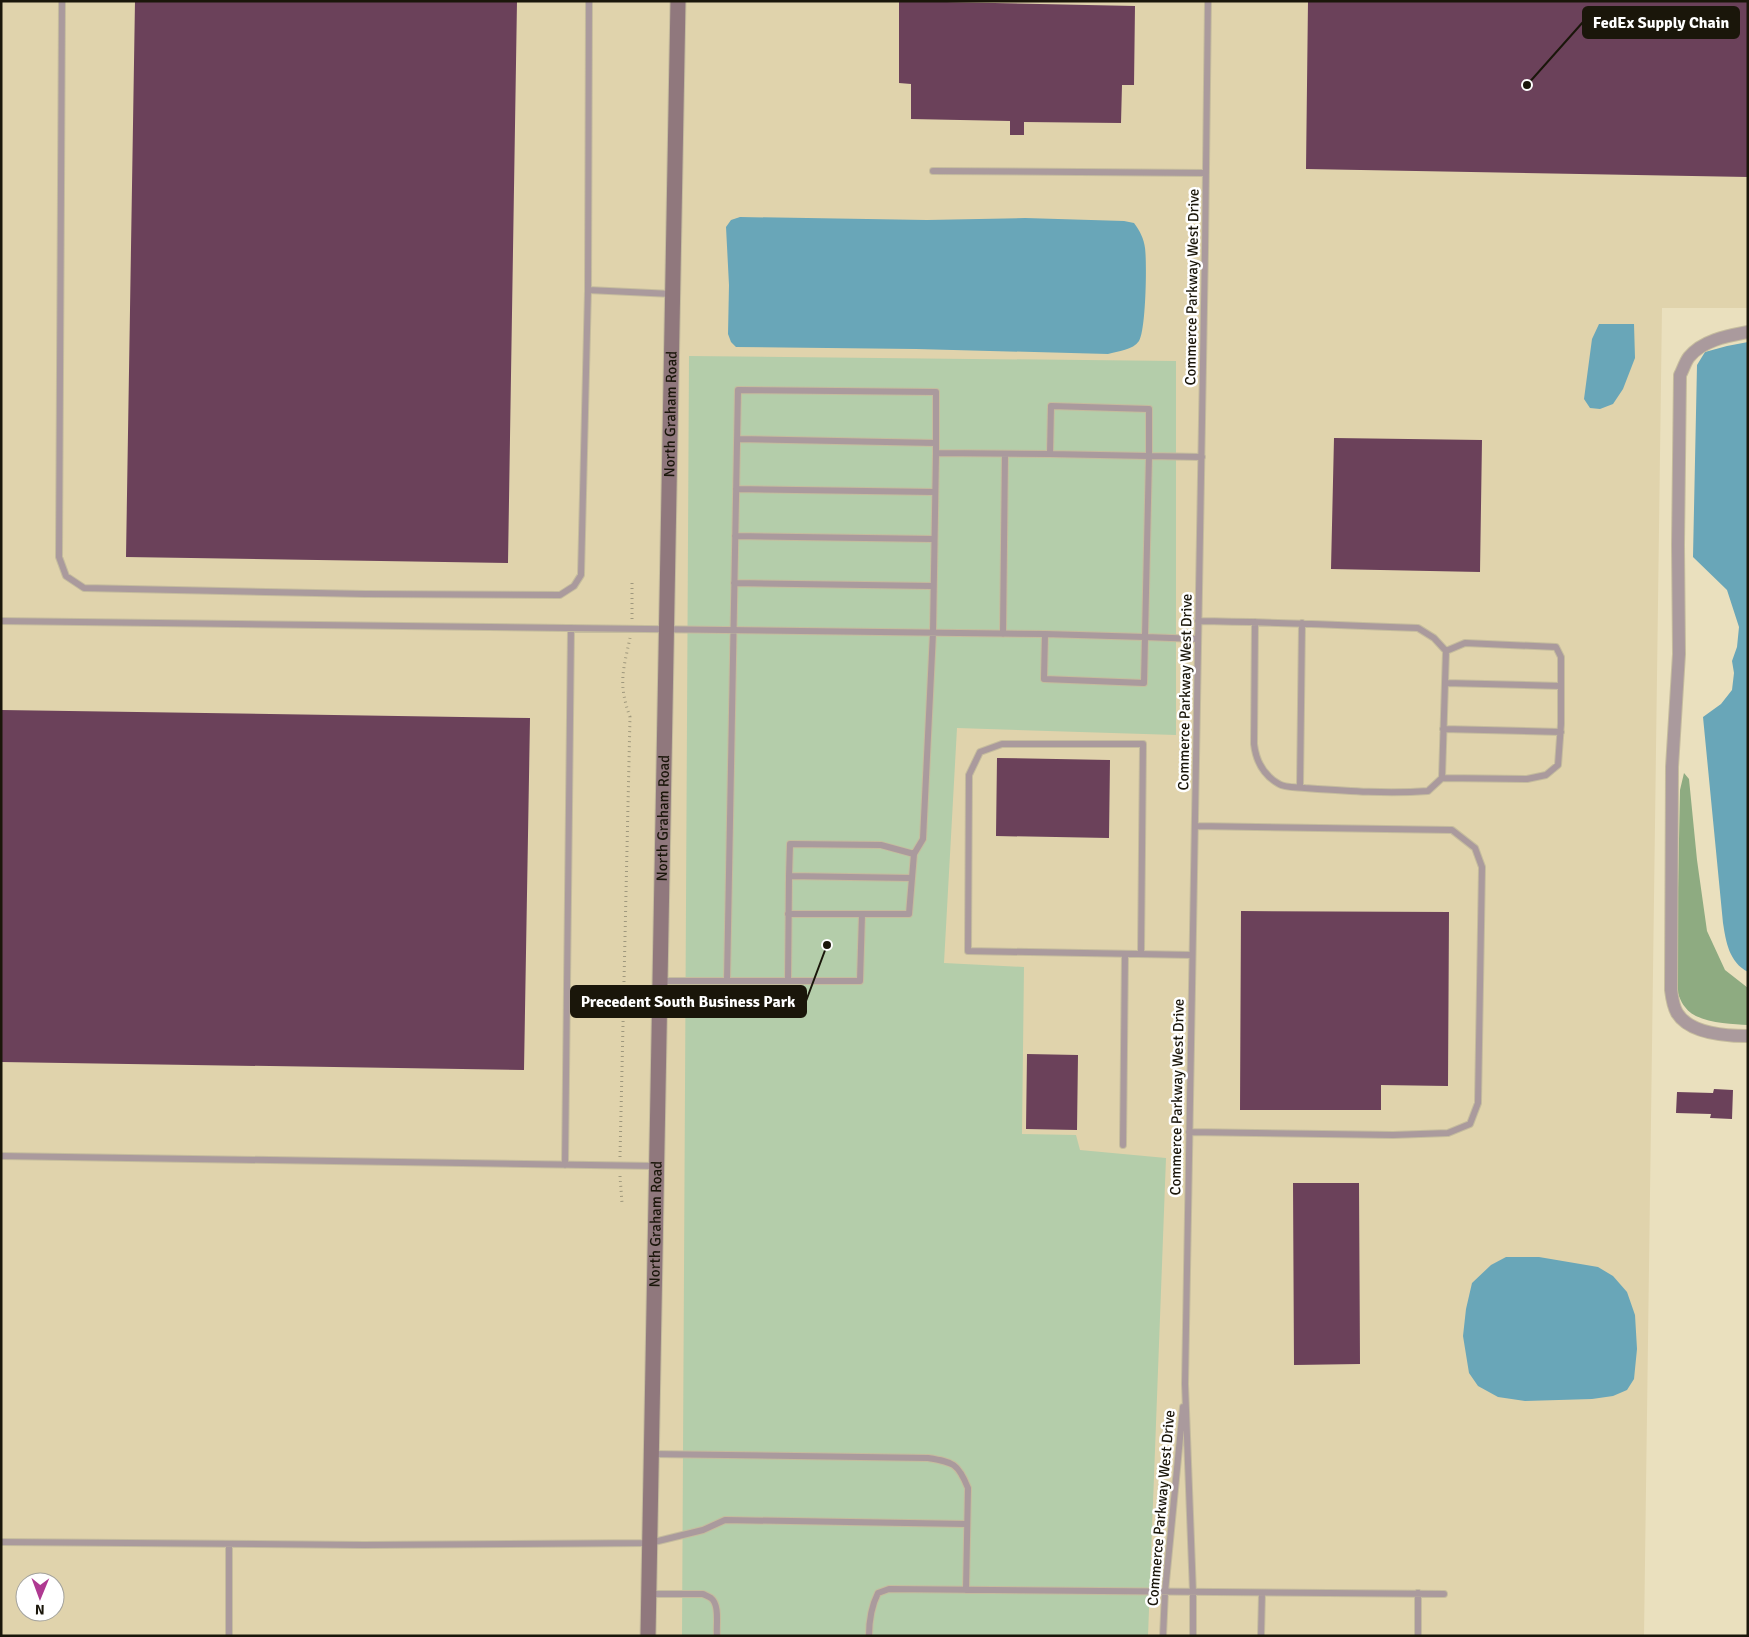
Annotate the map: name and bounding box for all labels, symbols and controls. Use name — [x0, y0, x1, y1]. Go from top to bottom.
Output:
callout: FedEx Supply Chain — [1583, 7, 1739, 38]
text: FedEx Supply Chain — [1593, 13, 1729, 33]
street label: Commerce Parkway West Drive — [1181, 188, 1203, 386]
street label: North Graham Road — [660, 351, 681, 478]
street label: Commerce Parkway West Drive — [1174, 593, 1196, 791]
street label: North Graham Road — [653, 755, 673, 882]
callout: Precedent South Business Park — [571, 986, 806, 1017]
text: Precedent South Business Park — [581, 992, 796, 1012]
street label: Commerce Parkway West Drive — [1166, 998, 1188, 1196]
street label: North Graham Road — [645, 1161, 666, 1287]
street label: Commerce Parkway West Drive — [1143, 1409, 1179, 1607]
north arrow — [15, 1572, 65, 1622]
text: N — [35, 1601, 45, 1618]

